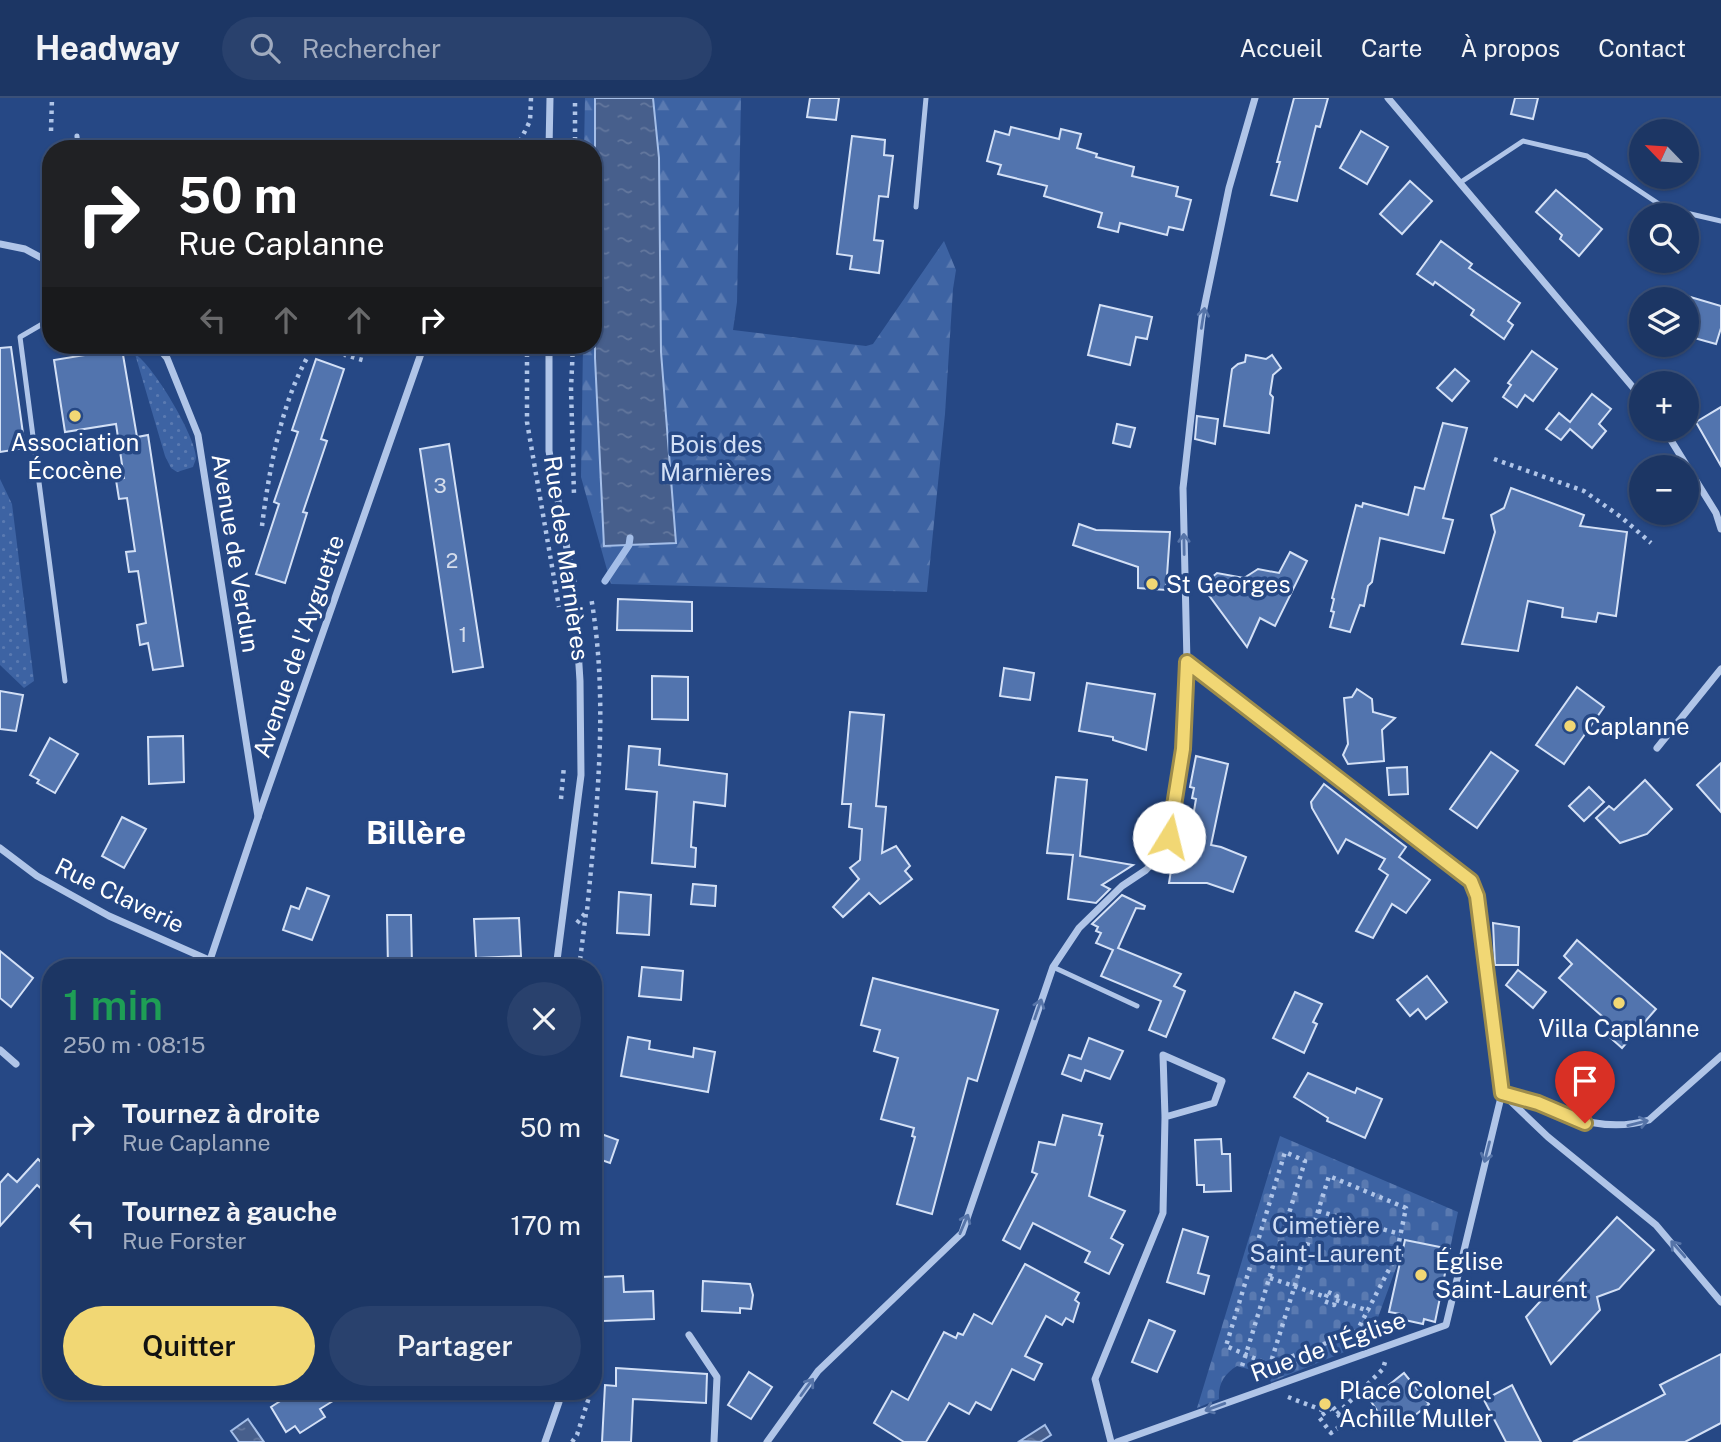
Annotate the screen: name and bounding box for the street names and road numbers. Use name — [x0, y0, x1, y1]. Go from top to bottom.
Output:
street label: Avenue de Verdun — [206, 452, 266, 654]
street label: Rue des Marnières — [539, 454, 595, 662]
street label: Avenue de l'Ayguette — [247, 531, 349, 761]
street label: Rue Claverie — [51, 852, 189, 938]
street label: Rue de l'Église — [1247, 1305, 1409, 1387]

